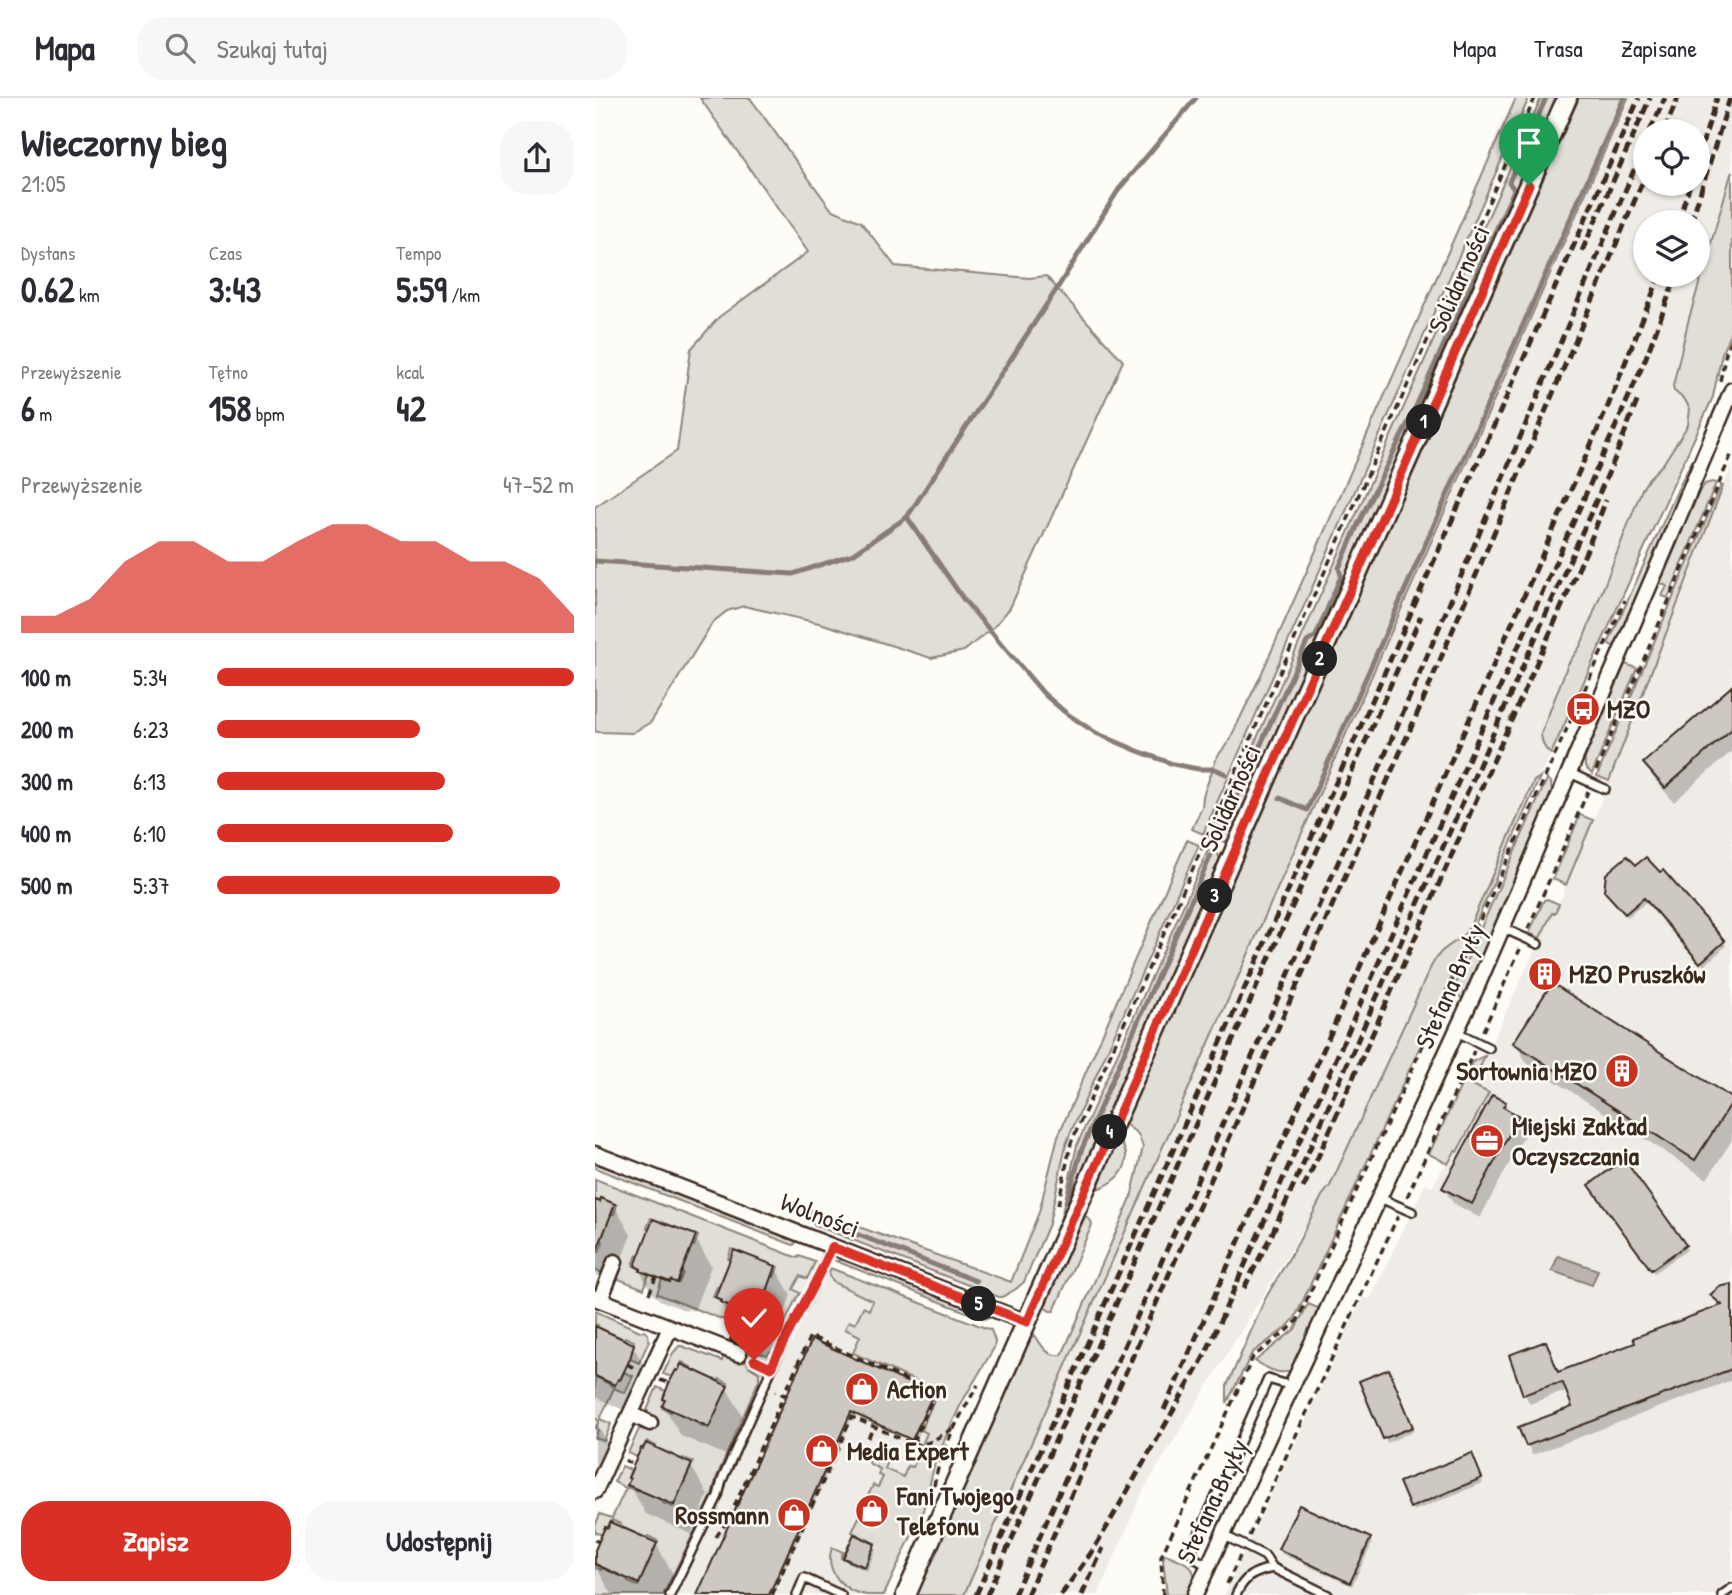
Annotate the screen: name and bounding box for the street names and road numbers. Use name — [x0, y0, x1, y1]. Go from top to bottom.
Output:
street label: Solidarności — [1419, 220, 1498, 338]
street label: Solidarności — [1190, 739, 1269, 857]
street label: Stefana Bryły — [1406, 918, 1493, 1054]
street label: Wolności — [776, 1184, 865, 1245]
street label: Stefana Bryły — [1167, 1433, 1256, 1569]

